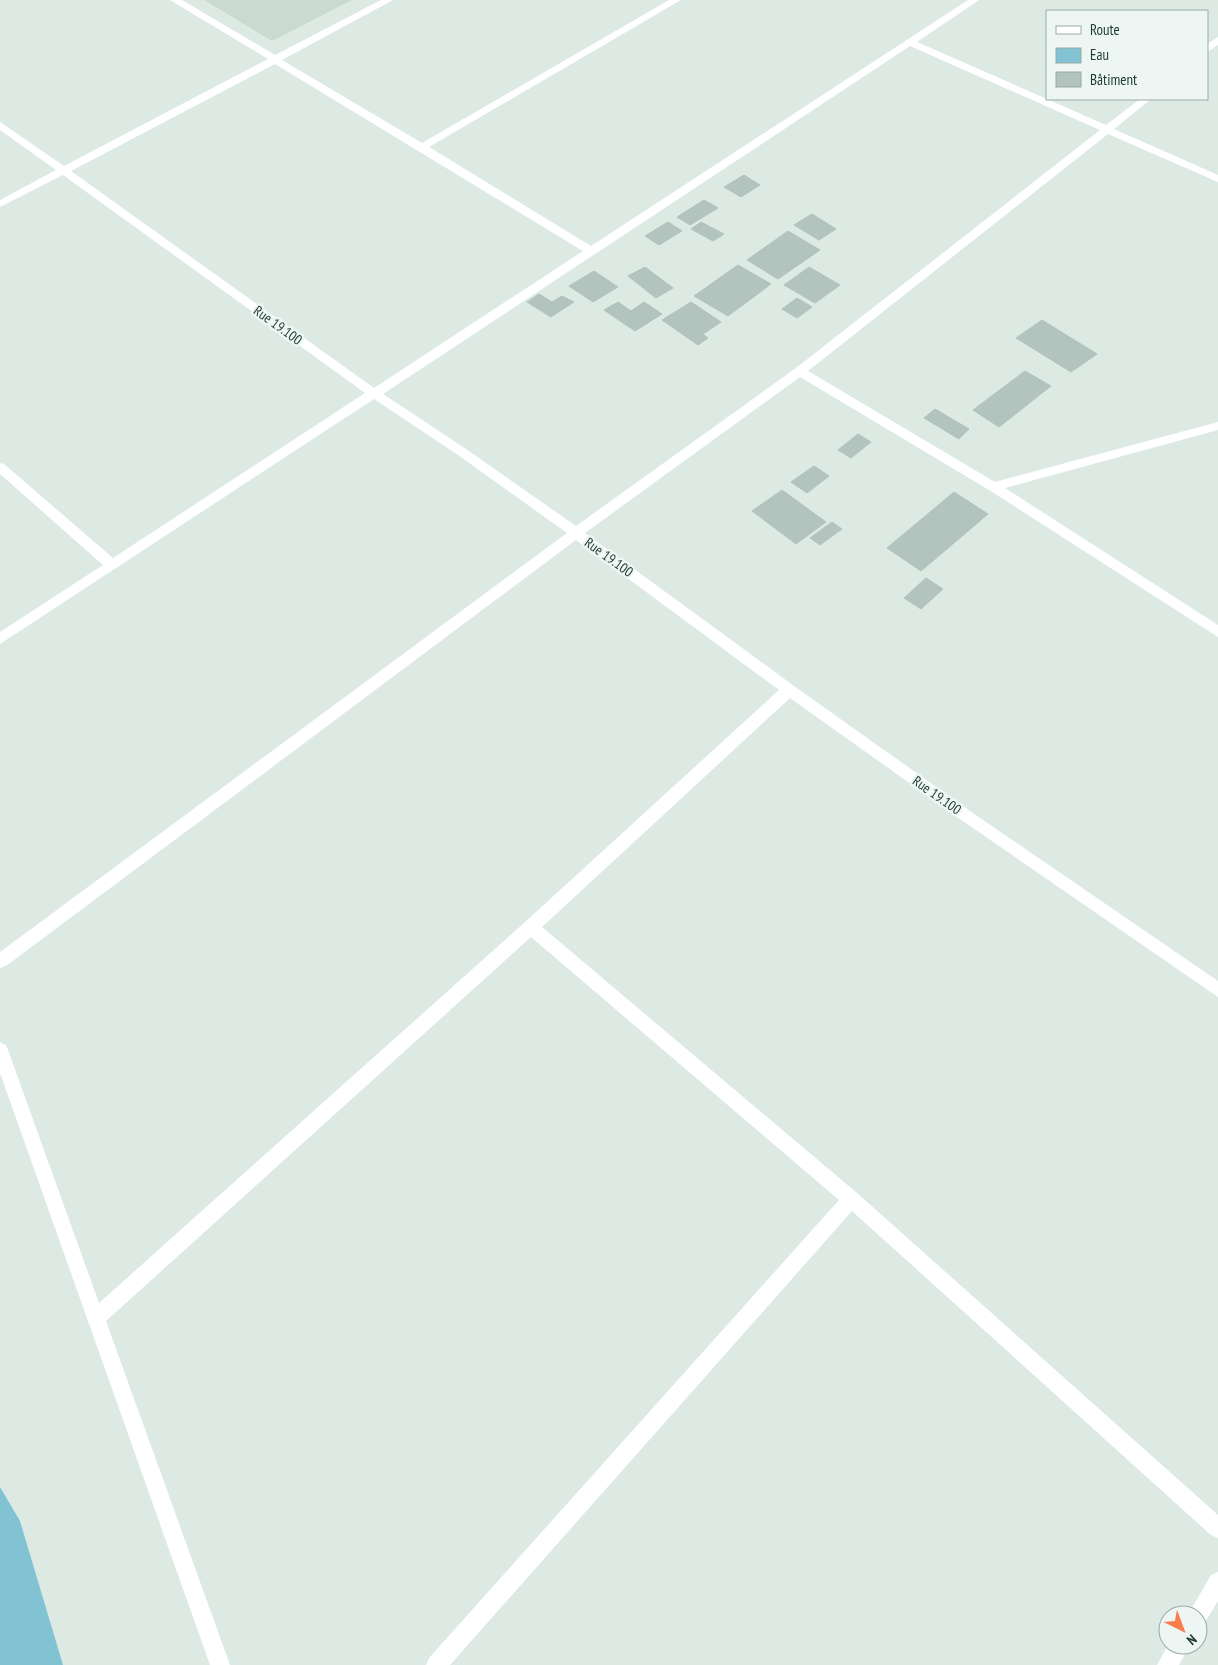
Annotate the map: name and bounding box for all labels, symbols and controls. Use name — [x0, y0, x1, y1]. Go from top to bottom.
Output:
legend — [1046, 10, 1208, 100]
text: Route — [1090, 20, 1120, 39]
text: Eau — [1090, 45, 1109, 64]
text: Bâtiment — [1090, 70, 1137, 89]
street label: Rue 19.100 — [250, 301, 306, 349]
street label: Rue 19.100 — [581, 533, 637, 581]
street label: Rue 19.100 — [909, 772, 965, 818]
north arrow — [1158, 1605, 1208, 1655]
text: N — [1183, 1630, 1201, 1649]

